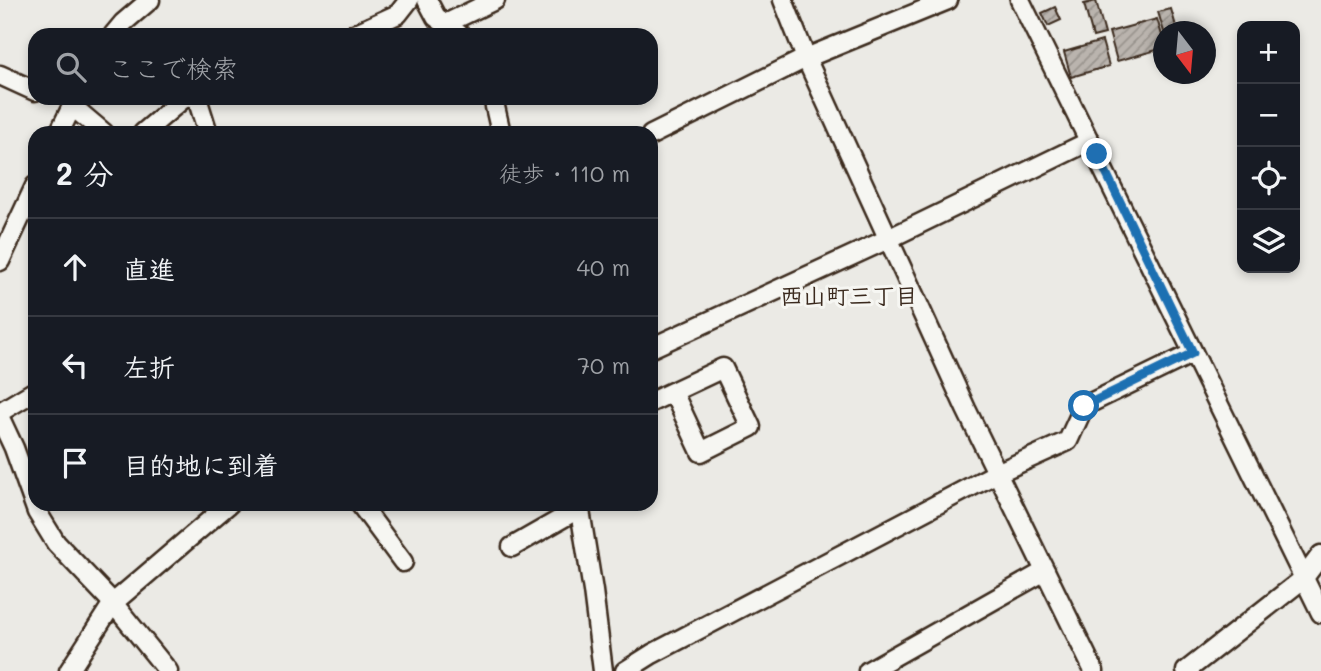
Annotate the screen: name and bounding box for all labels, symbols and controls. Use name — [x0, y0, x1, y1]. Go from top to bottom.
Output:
north arrow — [1153, 21, 1216, 84]
map controls — [1237, 21, 1300, 273]
button: + — [1237, 21, 1300, 84]
search box — [28, 28, 658, 105]
icon: search — [52, 48, 90, 86]
text: ここで検索 — [108, 51, 238, 85]
button: − — [1237, 84, 1300, 147]
route end — [1081, 138, 1112, 169]
button: locate — [1237, 147, 1300, 210]
text: 2 分 — [56, 153, 114, 193]
text: 徒歩 · 110 m — [499, 158, 630, 188]
button: layers — [1237, 210, 1300, 273]
icon: ahead — [56, 248, 94, 286]
text: 直進 — [123, 252, 175, 286]
text: 40 m — [577, 252, 630, 282]
district label: 西山町三丁目 — [780, 280, 918, 310]
icon: left — [56, 346, 94, 384]
text: 左折 — [123, 350, 175, 384]
text: 70 m — [577, 350, 630, 380]
route start — [1068, 390, 1099, 421]
icon: arrive — [56, 444, 94, 482]
text: 目的地に到着 — [123, 448, 279, 482]

